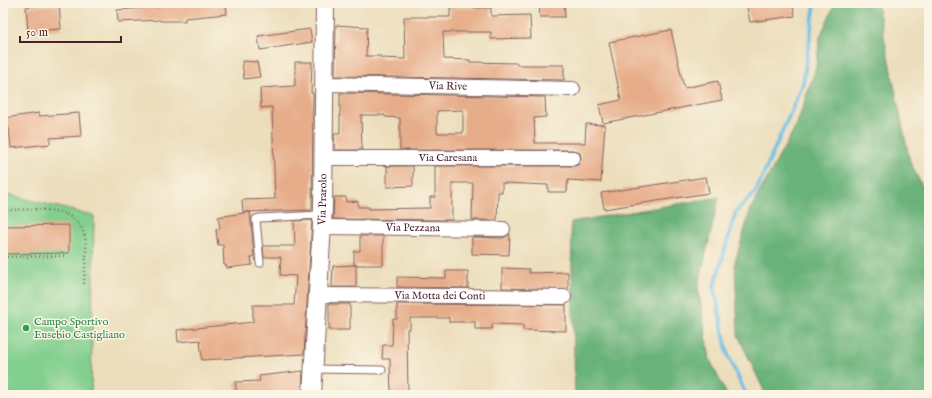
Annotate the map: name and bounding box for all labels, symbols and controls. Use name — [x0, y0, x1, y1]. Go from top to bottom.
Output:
scale bar — [20, 18, 121, 44]
text: 50 m — [26, 25, 48, 40]
street label: Via Rive — [428, 79, 467, 94]
street label: Via Caresana — [418, 151, 477, 165]
street label: Via Prarolo — [315, 174, 330, 226]
street label: Via Pezzana — [385, 221, 440, 235]
street label: Via Motta dei Conti — [394, 289, 486, 303]
place label: Campo Sportivo Eusebio Castigliano — [34, 315, 125, 342]
marker: Campo Sportivo Eusebio Castigliano — [21, 323, 31, 333]

